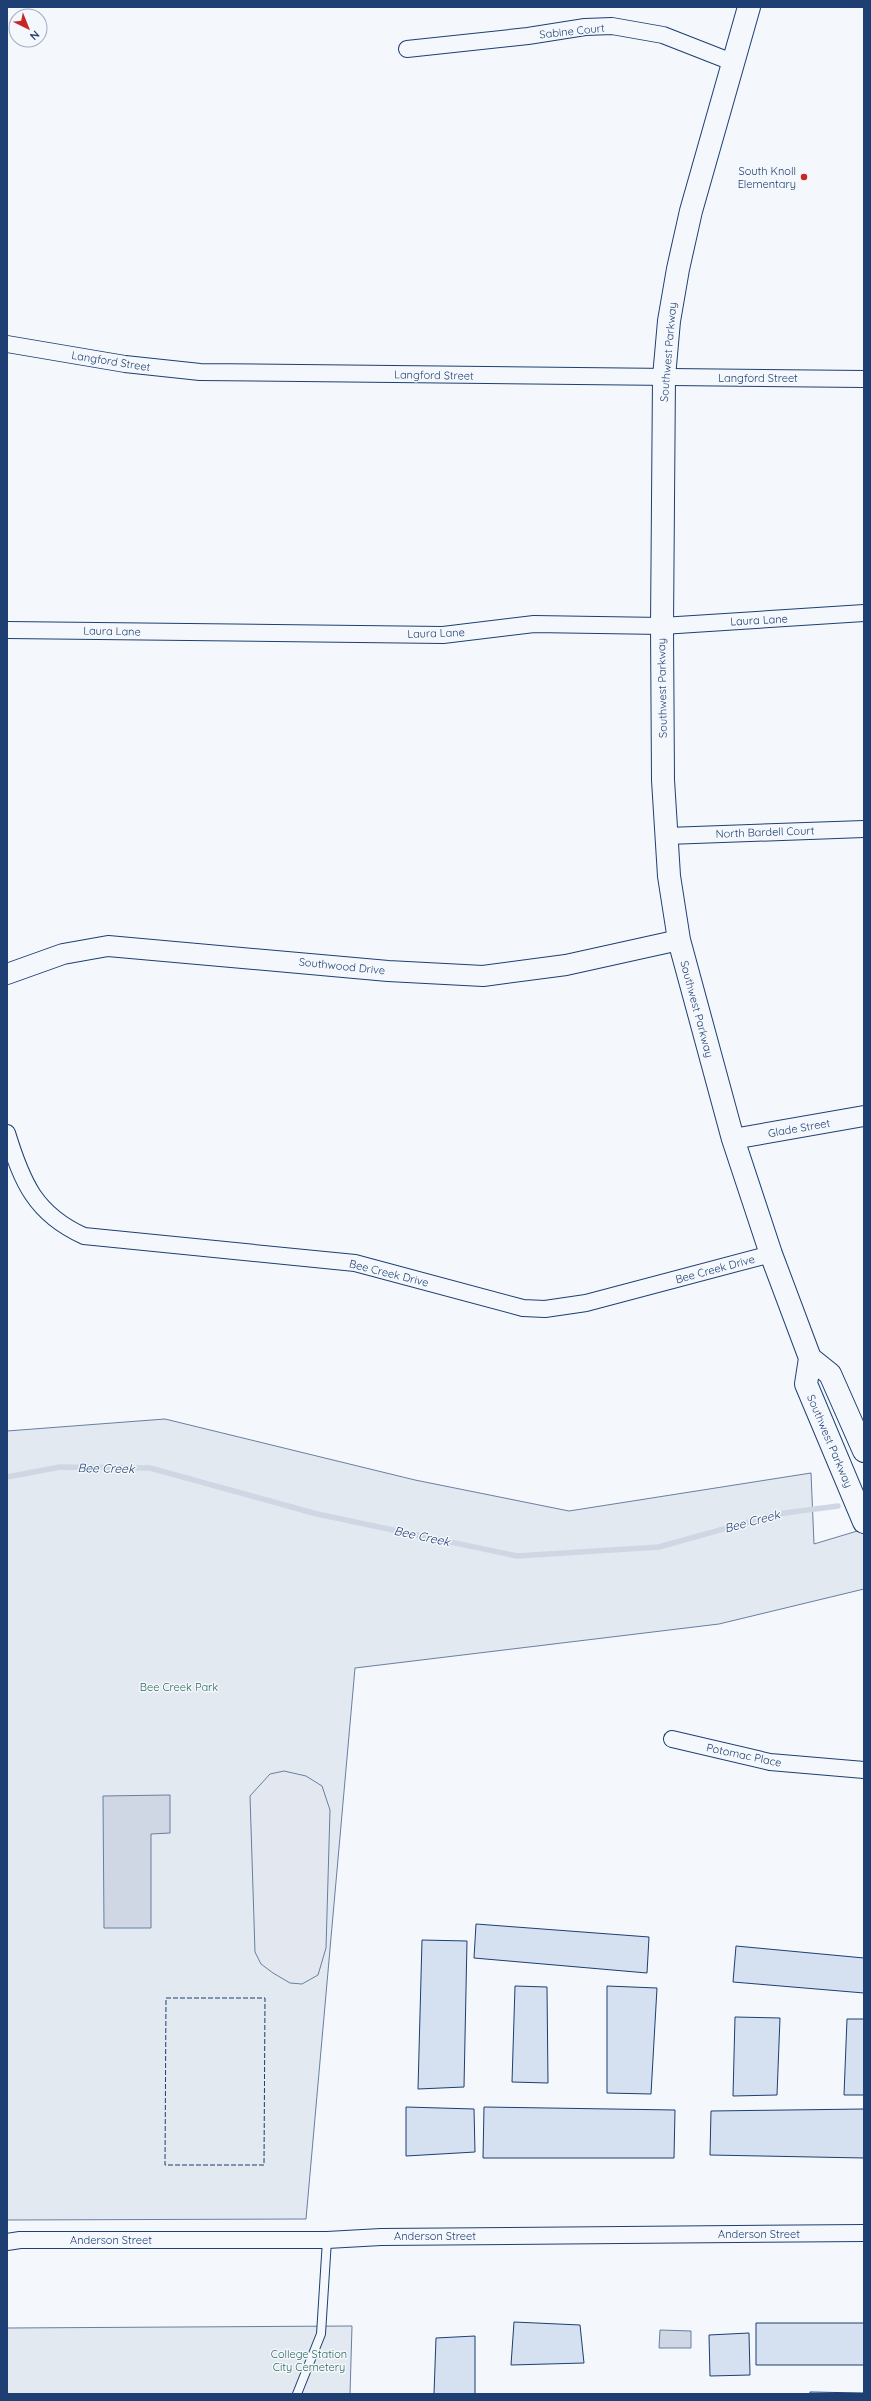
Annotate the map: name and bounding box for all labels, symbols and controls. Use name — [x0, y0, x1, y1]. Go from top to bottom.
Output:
north arrow — [8, 8, 48, 48]
street label: Sabine Court — [539, 21, 606, 41]
text: N — [27, 27, 43, 43]
place label: South Knoll Elementary — [738, 164, 796, 191]
marker: South Knoll Elementary — [799, 172, 809, 182]
street label: Southwest Parkway — [657, 302, 679, 402]
street label: Langford Street — [71, 348, 152, 374]
street label: Langford Street — [394, 367, 474, 383]
street label: Langford Street — [718, 371, 798, 385]
street label: Laura Lane — [730, 612, 788, 628]
street label: Laura Lane — [83, 623, 141, 639]
street label: Laura Lane — [407, 625, 465, 641]
street label: Southwest Parkway — [654, 638, 670, 738]
street label: North Bardell Court — [715, 823, 815, 841]
street label: Southwood Drive — [298, 955, 386, 977]
street label: Southwest Parkway — [677, 959, 717, 1059]
street label: Glade Street — [767, 1116, 831, 1140]
street label: Bee Creek Drive — [674, 1252, 756, 1286]
street label: Bee Creek Drive — [348, 1256, 430, 1290]
street label: Southwest Parkway — [804, 1392, 856, 1490]
water label: Bee Creek — [77, 1460, 136, 1476]
water label: Bee Creek — [723, 1506, 783, 1536]
water label: Bee Creek — [393, 1523, 453, 1550]
park label: Bee Creek Park — [140, 1680, 218, 1694]
street label: Potomac Place — [705, 1740, 783, 1770]
street label: Anderson Street — [718, 2227, 800, 2241]
street label: Anderson Street — [394, 2229, 476, 2243]
street label: Anderson Street — [70, 2233, 152, 2247]
park label: College Station City Cemetery — [271, 2347, 347, 2374]

